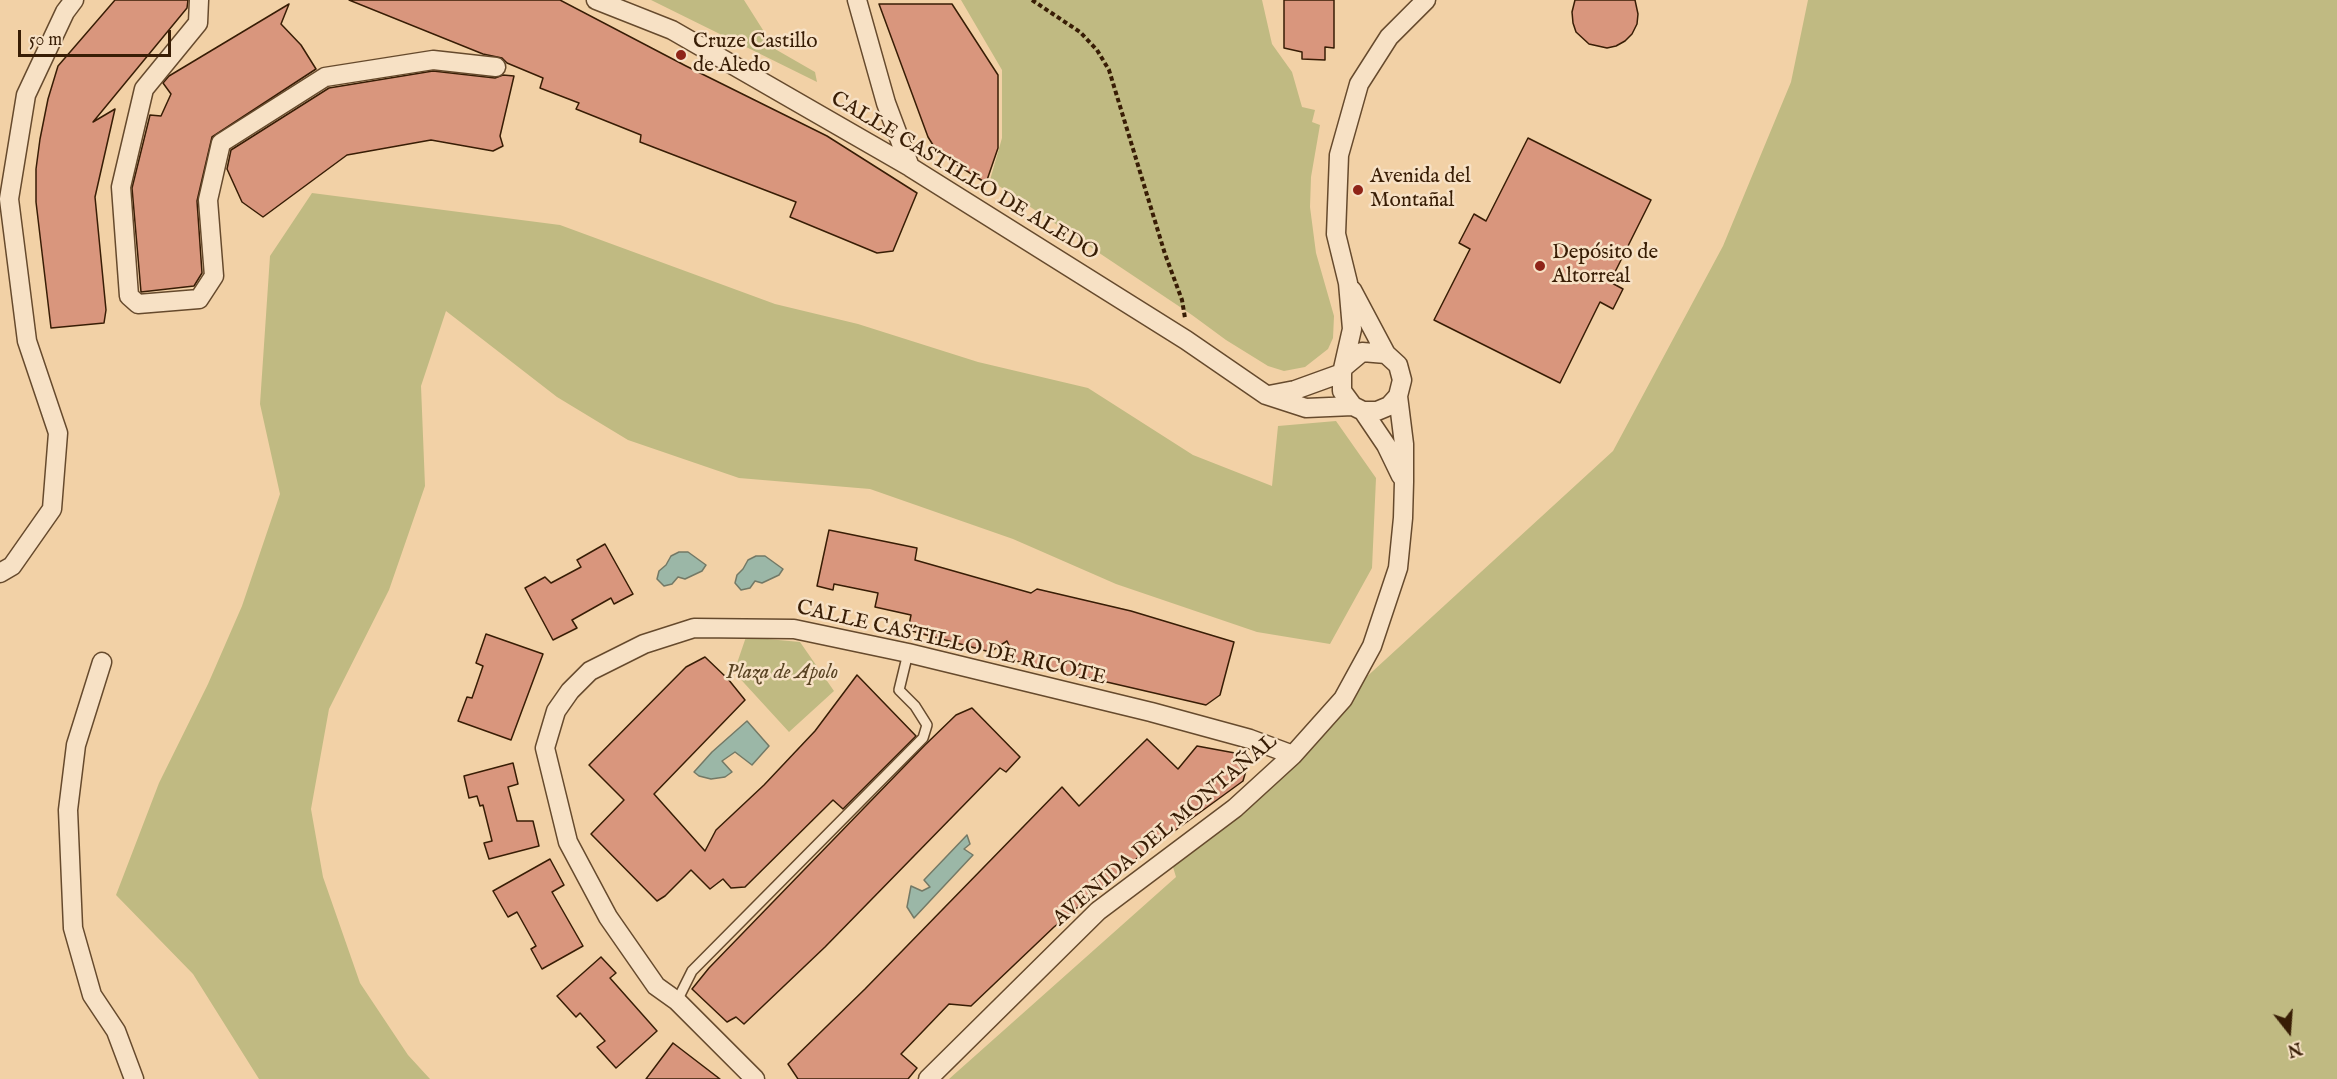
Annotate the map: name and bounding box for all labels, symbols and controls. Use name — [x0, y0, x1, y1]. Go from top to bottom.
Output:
scale bar — [21, 18, 174, 56]
text: 50 m — [29, 29, 62, 52]
place label: Cruze Castillo de Aledo — [693, 30, 817, 80]
marker: Cruze Castillo de Aledo — [674, 48, 688, 62]
street label: CALLE CASTILLO DE ALEDO — [826, 87, 1102, 267]
place label: Avenida del Montañal — [1370, 165, 1471, 215]
marker: Avenida del Montañal — [1351, 183, 1365, 197]
place label: Depósito de Altorreal — [1552, 241, 1658, 291]
marker: Depósito de Altorreal — [1533, 259, 1547, 273]
street label: CALLE CASTILLO DE RICOTE — [794, 596, 1108, 692]
park label: Plaza de Apolo — [726, 661, 838, 687]
street label: AVENIDA DEL MONTAÑAL — [1049, 730, 1283, 932]
north arrow — [2259, 1001, 2319, 1061]
text: N — [2285, 1037, 2304, 1060]

